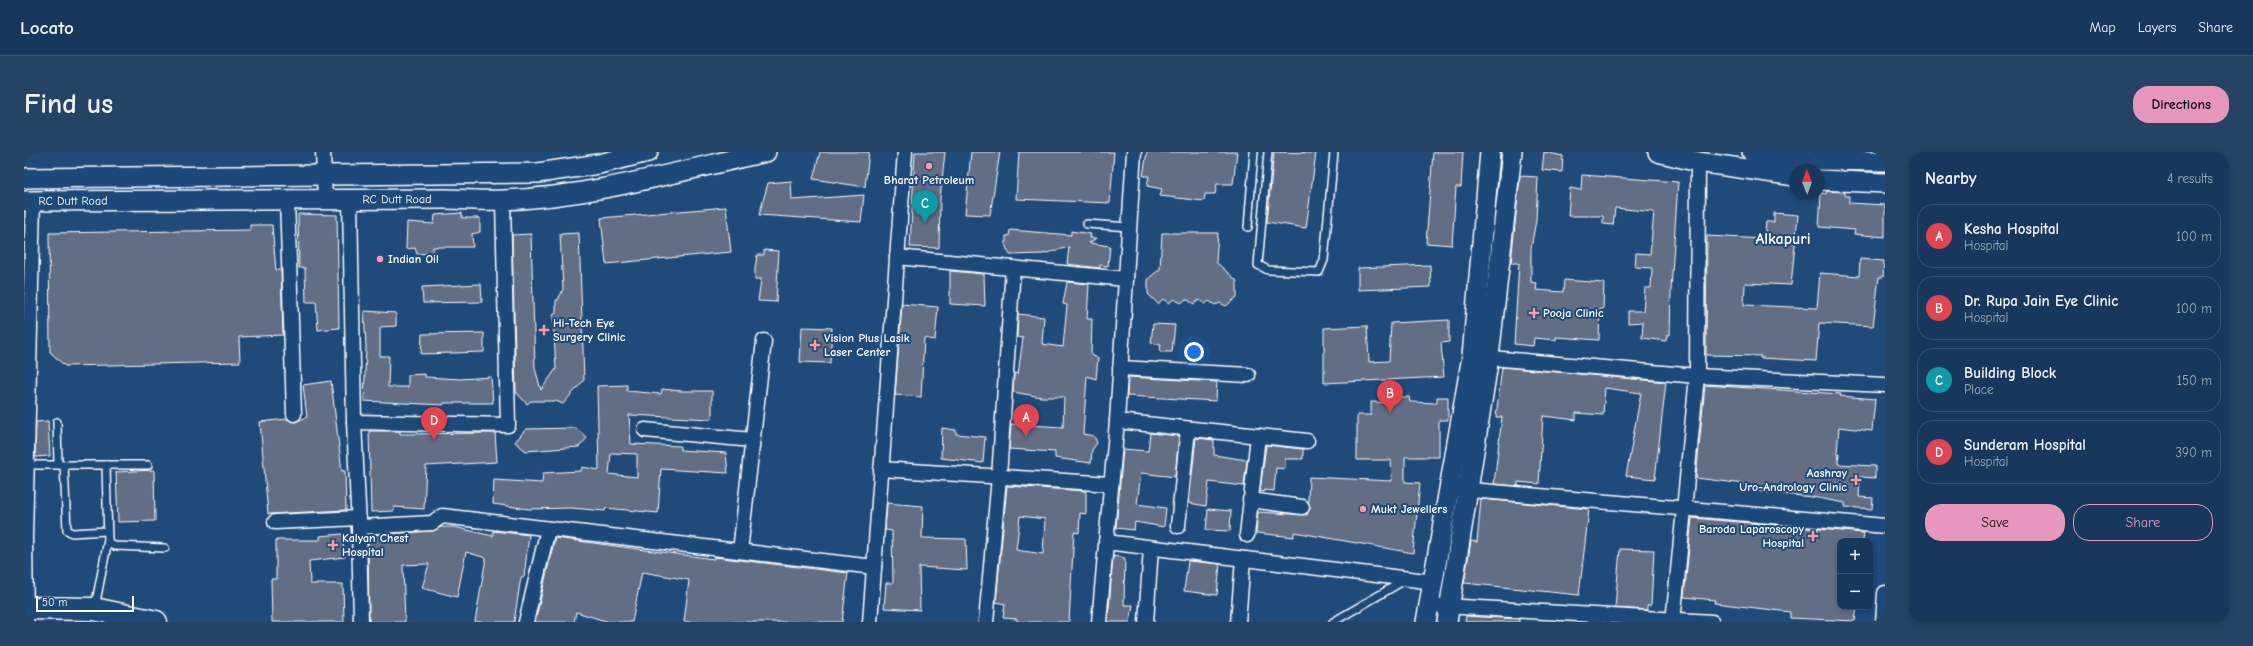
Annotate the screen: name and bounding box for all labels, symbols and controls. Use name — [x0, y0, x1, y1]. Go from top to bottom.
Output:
text: Locato — [20, 17, 74, 39]
text: Map — [2089, 19, 2116, 36]
text: Layers — [2138, 19, 2176, 36]
text: Share — [2198, 19, 2233, 36]
button: Directions — [2133, 86, 2229, 123]
text: Find us — [24, 88, 113, 120]
marker: Bharat Petroleum — [924, 161, 934, 171]
north arrow — [1789, 164, 1825, 200]
text: Nearby — [1925, 169, 1976, 188]
text: 4 results — [2167, 171, 2213, 186]
place label: Bharat Petroleum — [884, 173, 974, 187]
pin: C — [912, 190, 938, 223]
street label: RC Dutt Road — [362, 192, 432, 206]
street label: RC Dutt Road — [38, 194, 108, 208]
text: Kesha Hospital — [1964, 220, 2059, 238]
text: A — [1935, 229, 1943, 244]
text: 100 m — [2176, 229, 2212, 244]
district label: Alkapuri — [1755, 230, 1811, 248]
text: Hospital — [1964, 238, 2008, 253]
place label: Indian Oil — [388, 252, 439, 266]
marker: Indian Oil — [375, 254, 385, 264]
text: Dr. Rupa Jain Eye Clinic — [1964, 292, 2118, 310]
text: B — [1935, 301, 1943, 316]
text: 100 m — [2176, 301, 2212, 316]
place label: Pooja Clinic — [1543, 306, 1604, 320]
marker: Pooja Clinic — [1528, 307, 1540, 319]
text: Hospital — [1964, 310, 2008, 325]
place label: Hi-Tech Eye Surgery Clinic — [553, 316, 626, 344]
marker: Hi-Tech Eye Surgery Clinic — [538, 324, 550, 336]
place label: Vision Plus Lasik Laser Center — [824, 331, 910, 359]
marker: Vision Plus Lasik Laser Center — [809, 339, 821, 351]
your location — [1184, 342, 1204, 362]
text: Building Block — [1964, 364, 2056, 382]
text: C — [1935, 373, 1943, 388]
text: 150 m — [2177, 373, 2212, 388]
pin: B — [1377, 380, 1403, 413]
text: Place — [1964, 382, 1994, 397]
pin: A — [1013, 404, 1039, 437]
pin: D — [421, 407, 447, 440]
text: Sunderam Hospital — [1964, 436, 2086, 454]
text: D — [1935, 445, 1943, 460]
text: 390 m — [2176, 445, 2212, 460]
text: Hospital — [1964, 454, 2008, 469]
place label: Aashray Uro-Andrology Clinic — [1739, 466, 1847, 494]
marker: Aashray Uro-Andrology Clinic — [1850, 474, 1862, 486]
place label: Mukt Jewellers — [1371, 502, 1447, 516]
marker: Mukt Jewellers — [1358, 504, 1368, 514]
button: Save — [1925, 504, 2065, 541]
button: Share — [2073, 504, 2213, 541]
place label: Baroda Laparoscopy Hospital — [1699, 522, 1804, 550]
marker: Baroda Laparoscopy Hospital — [1807, 530, 1819, 542]
place label: Kalyan Chest Hospital — [342, 531, 409, 559]
map controls — [1837, 538, 1873, 610]
button: + — [1837, 538, 1873, 574]
marker: Kalyan Chest Hospital — [327, 539, 339, 551]
button: − — [1837, 574, 1873, 610]
scale bar — [36, 594, 134, 613]
text: 50 m — [42, 596, 67, 609]

